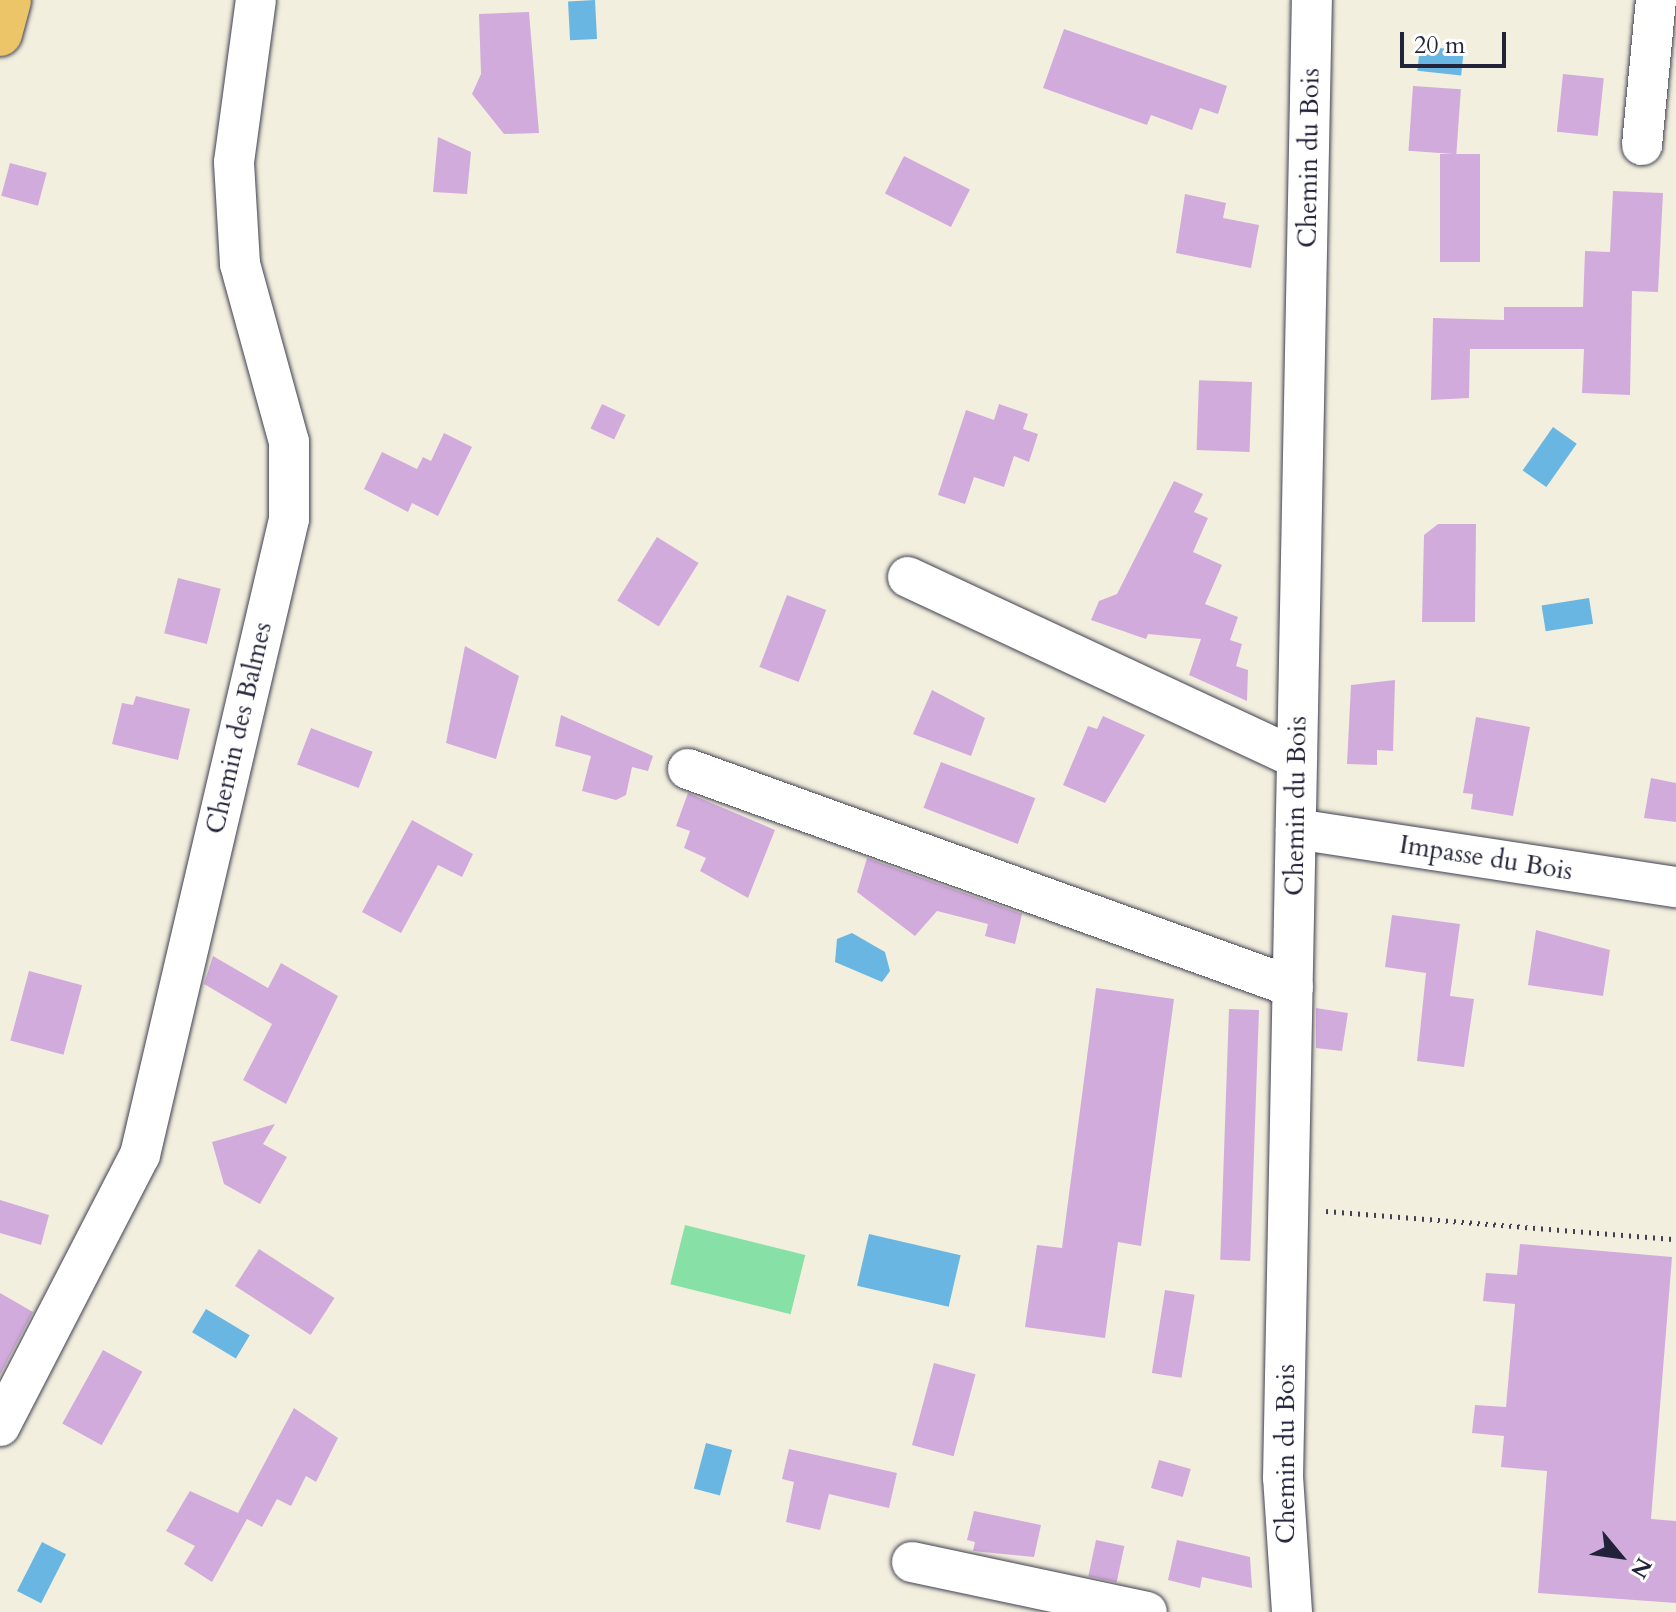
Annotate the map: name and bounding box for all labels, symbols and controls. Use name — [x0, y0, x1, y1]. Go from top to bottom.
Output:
scale bar — [1404, 16, 1510, 66]
text: 20 m — [1414, 29, 1465, 62]
street label: Chemin du Bois — [1292, 68, 1326, 248]
street label: Chemin des Balmes — [199, 619, 279, 837]
street label: Chemin du Bois — [1279, 716, 1313, 896]
street label: Impasse du Bois — [1397, 829, 1575, 887]
street label: Chemin du Bois — [1270, 1364, 1302, 1544]
north arrow — [1580, 1516, 1660, 1596]
text: N — [1623, 1552, 1659, 1583]

